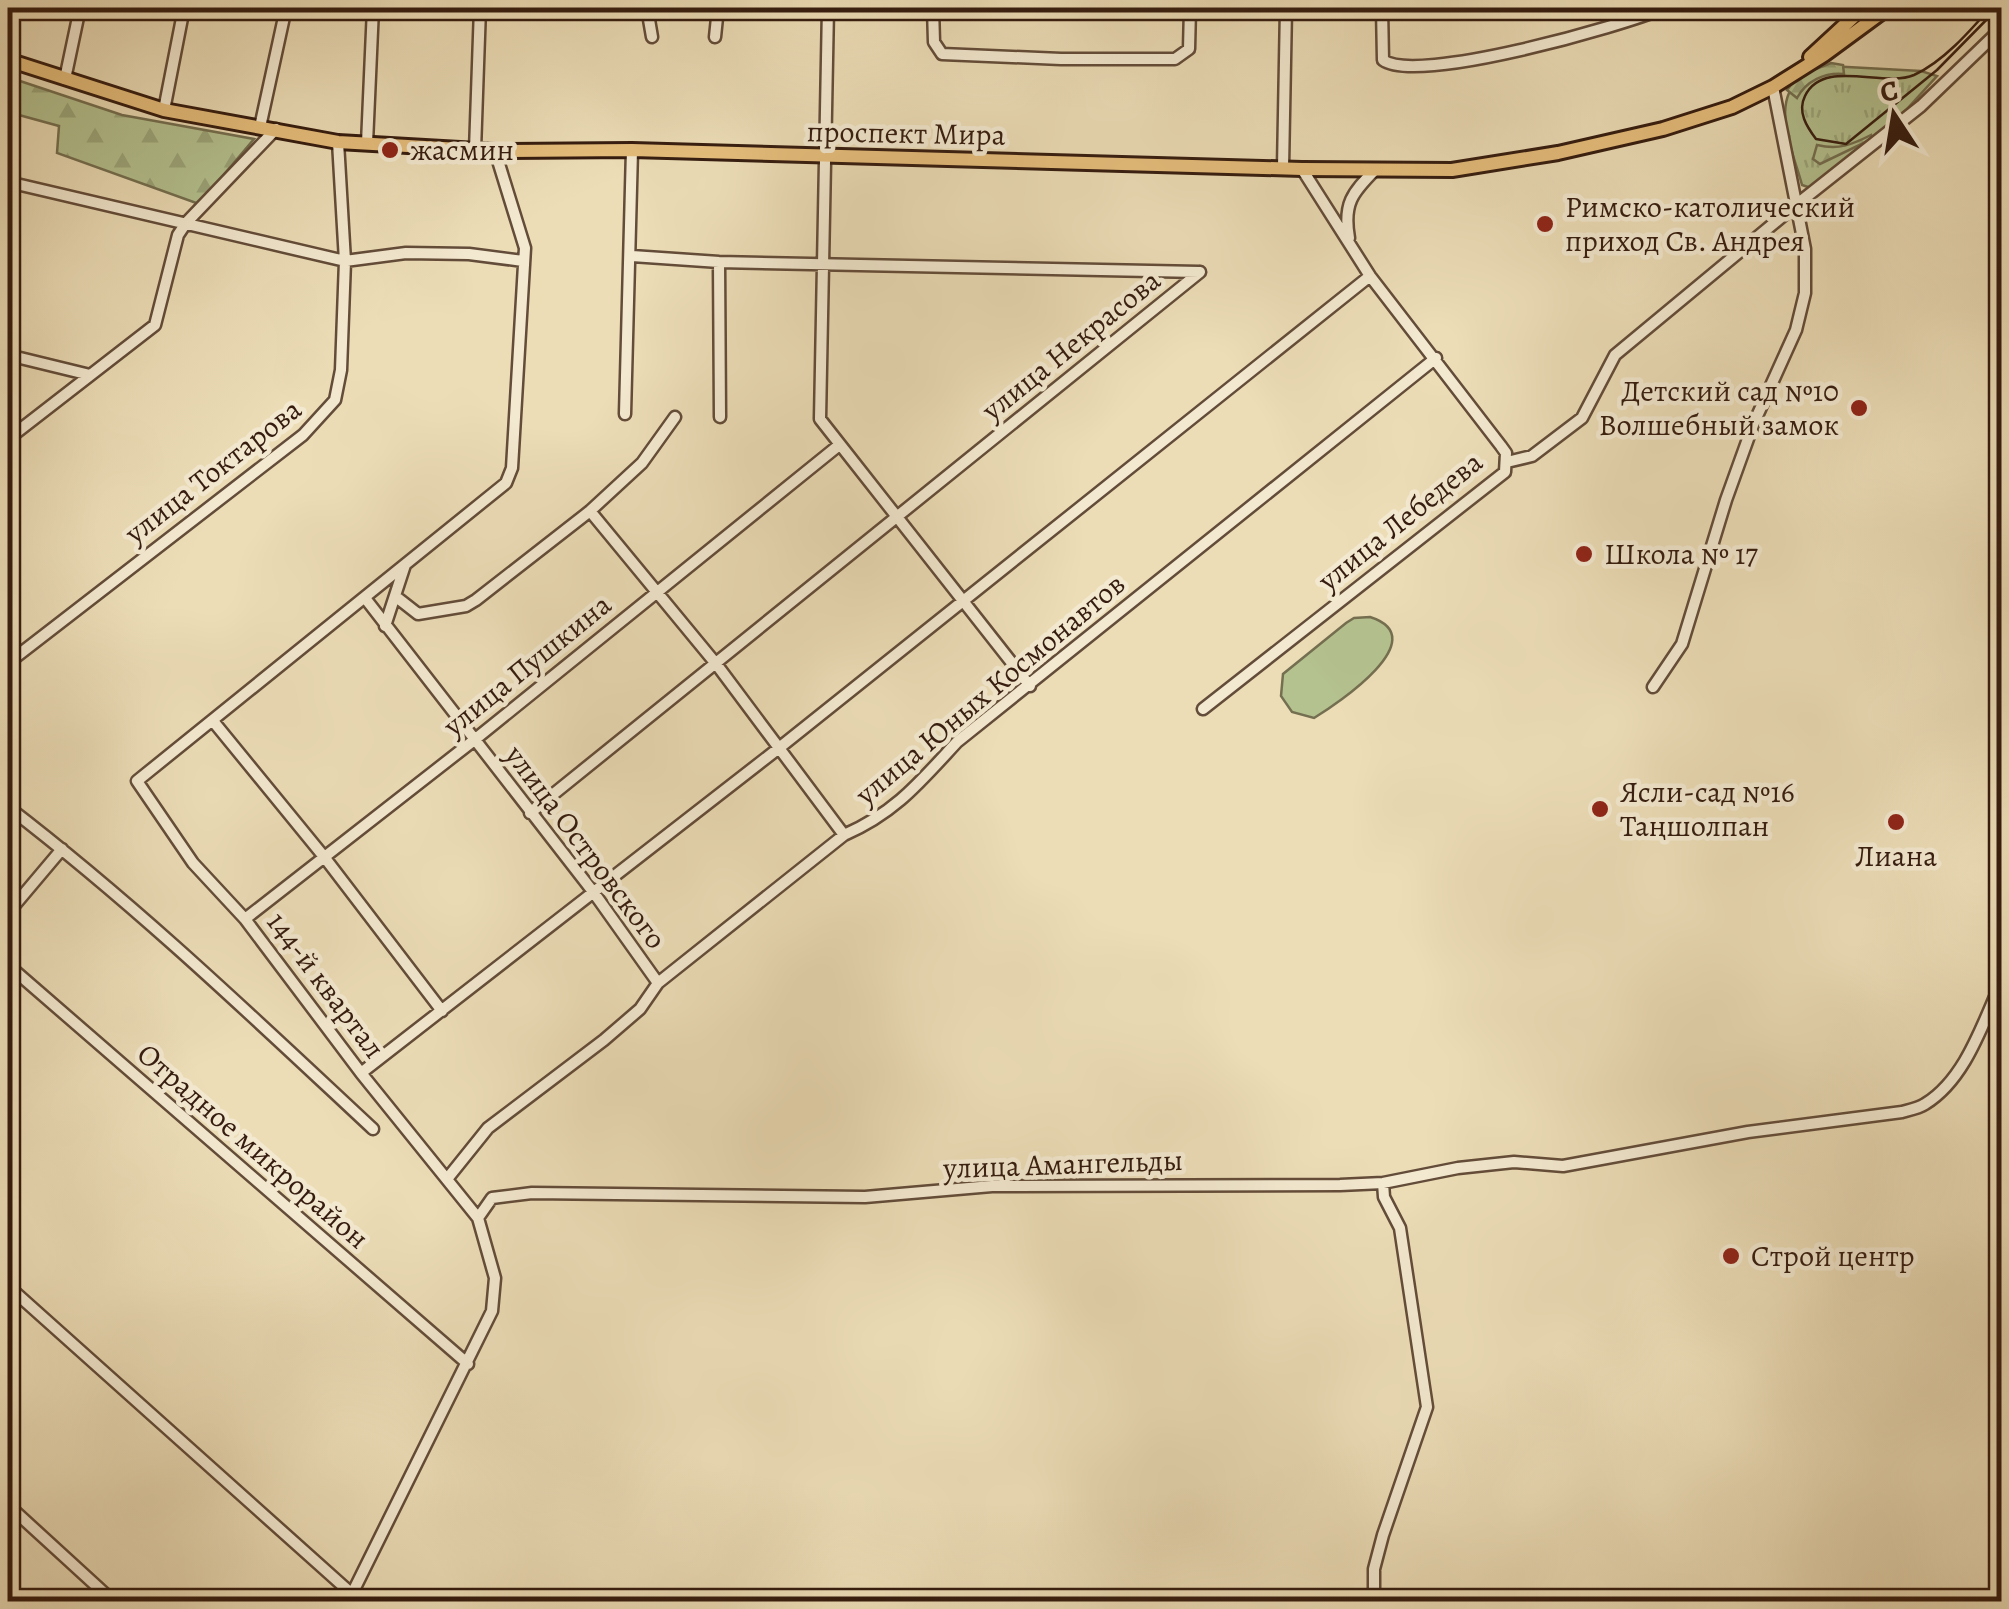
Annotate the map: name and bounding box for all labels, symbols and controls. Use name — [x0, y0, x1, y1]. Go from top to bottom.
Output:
north arrow — [1844, 65, 1944, 165]
text: С — [1877, 71, 1901, 112]
street label: проспект Мира — [806, 111, 1006, 155]
place label: жасмин — [410, 130, 514, 170]
marker: жасмин — [379, 139, 401, 161]
place label: Римско-католический приход Св. Андрея — [1565, 187, 1855, 261]
marker: Римско-католический приход Св. Андрея — [1534, 213, 1556, 235]
street label: улица Некрасова — [972, 260, 1169, 430]
place label: Детский сад №10 Волшебный замок — [1599, 371, 1839, 445]
street label: улица Токтарова — [116, 389, 310, 553]
marker: Детский сад №10 Волшебный замок — [1848, 397, 1870, 419]
street label: улица Лебедева — [1309, 442, 1491, 600]
place label: Школа № 17 — [1604, 534, 1758, 574]
marker: Школа № 17 — [1573, 543, 1595, 565]
street label: улица Юных Космонавтов — [846, 564, 1133, 814]
street label: улица Пушкина — [434, 585, 620, 746]
street label: улица Островского — [496, 736, 676, 957]
place label: Ясли-сад №16 Таңшолпан — [1620, 772, 1795, 846]
marker: Ясли-сад №16 Таңшолпан — [1589, 798, 1611, 820]
marker: Лиана — [1885, 811, 1907, 833]
place label: Лиана — [1855, 836, 1937, 876]
street label: 144-й квартал — [258, 904, 394, 1066]
street label: Отрадное микрорайон — [129, 1034, 377, 1258]
street label: улица Амангельды — [941, 1140, 1184, 1188]
place label: Строй центр — [1751, 1236, 1915, 1276]
marker: Строй центр — [1720, 1245, 1742, 1267]

